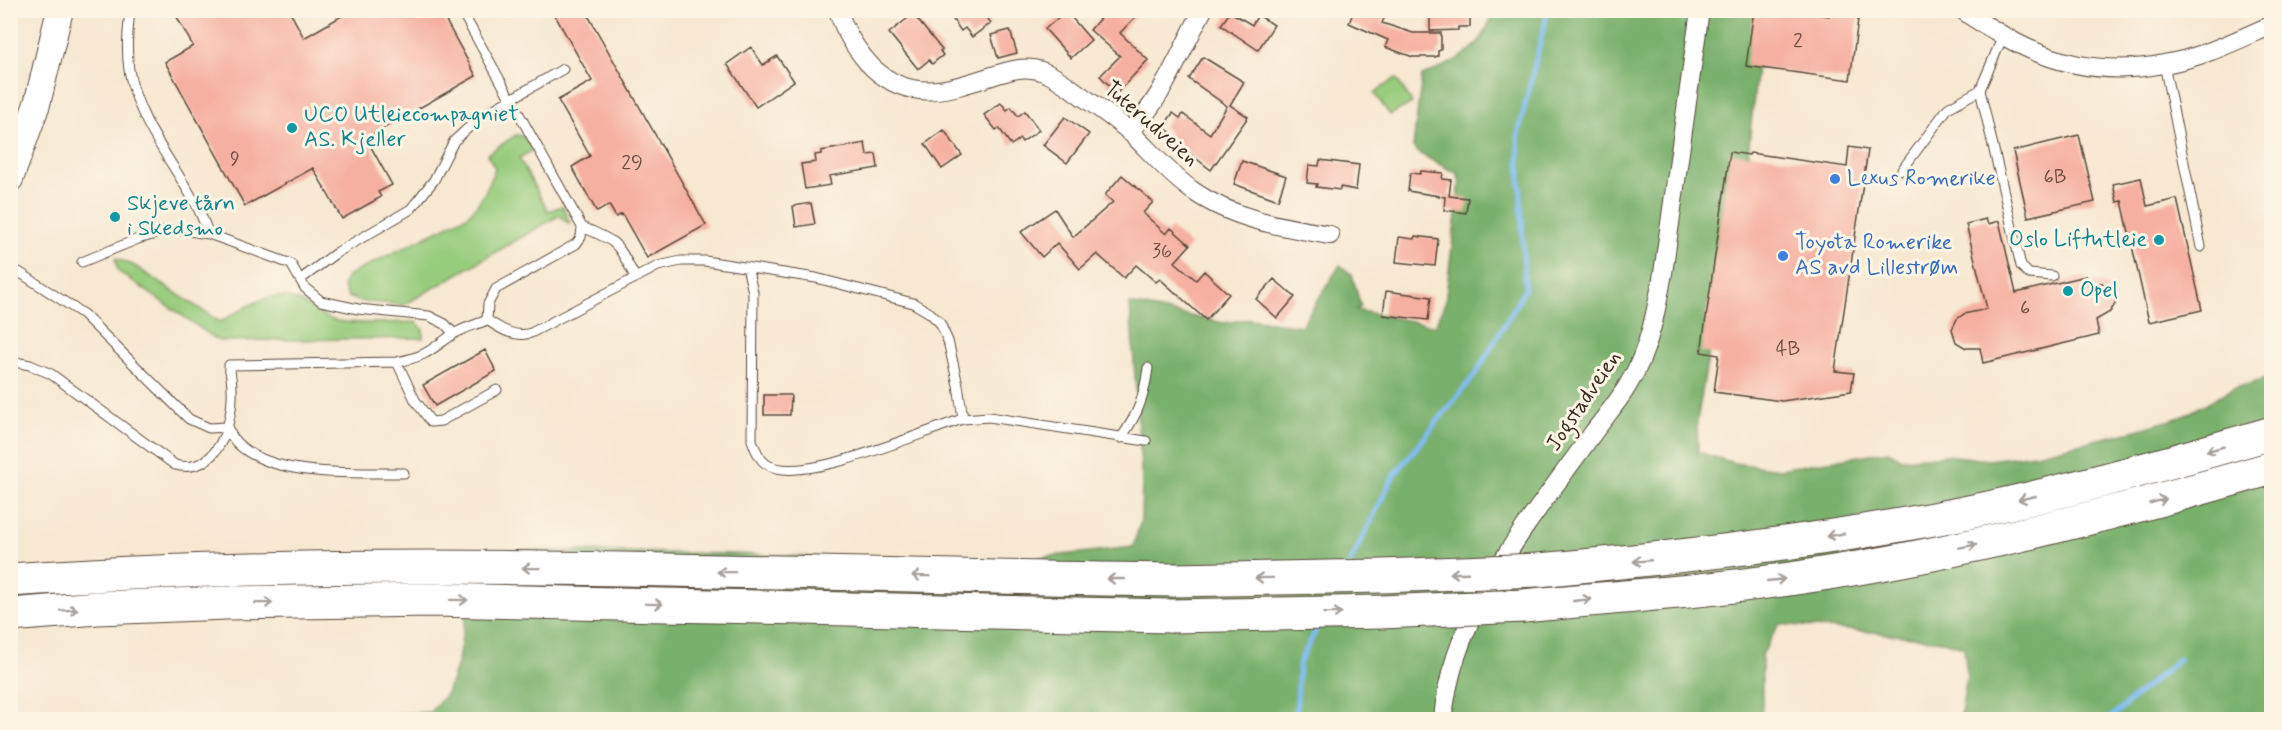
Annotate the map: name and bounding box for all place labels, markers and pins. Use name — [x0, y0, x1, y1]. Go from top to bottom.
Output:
place label: UCO Utleiecompagniet AS. Kjeller — [304, 101, 519, 155]
marker: UCO Utleiecompagniet AS. Kjeller — [285, 121, 299, 135]
place label: Lexus Romerike — [1847, 165, 1996, 193]
marker: Lexus Romerike — [1828, 172, 1842, 186]
place label: Skjeve tårn i Skedsmo — [127, 190, 235, 243]
marker: Skjeve tårn i Skedsmo — [108, 210, 122, 224]
place label: Oslo Liftutleie — [2009, 226, 2147, 254]
place label: Toyota Romerike AS avd Lillestrøm — [1795, 229, 1958, 282]
marker: Oslo Liftutleie — [2152, 233, 2166, 247]
marker: Toyota Romerike AS avd Lillestrøm — [1776, 249, 1790, 263]
place label: Opel — [2080, 277, 2118, 305]
marker: Opel — [2061, 284, 2075, 298]

